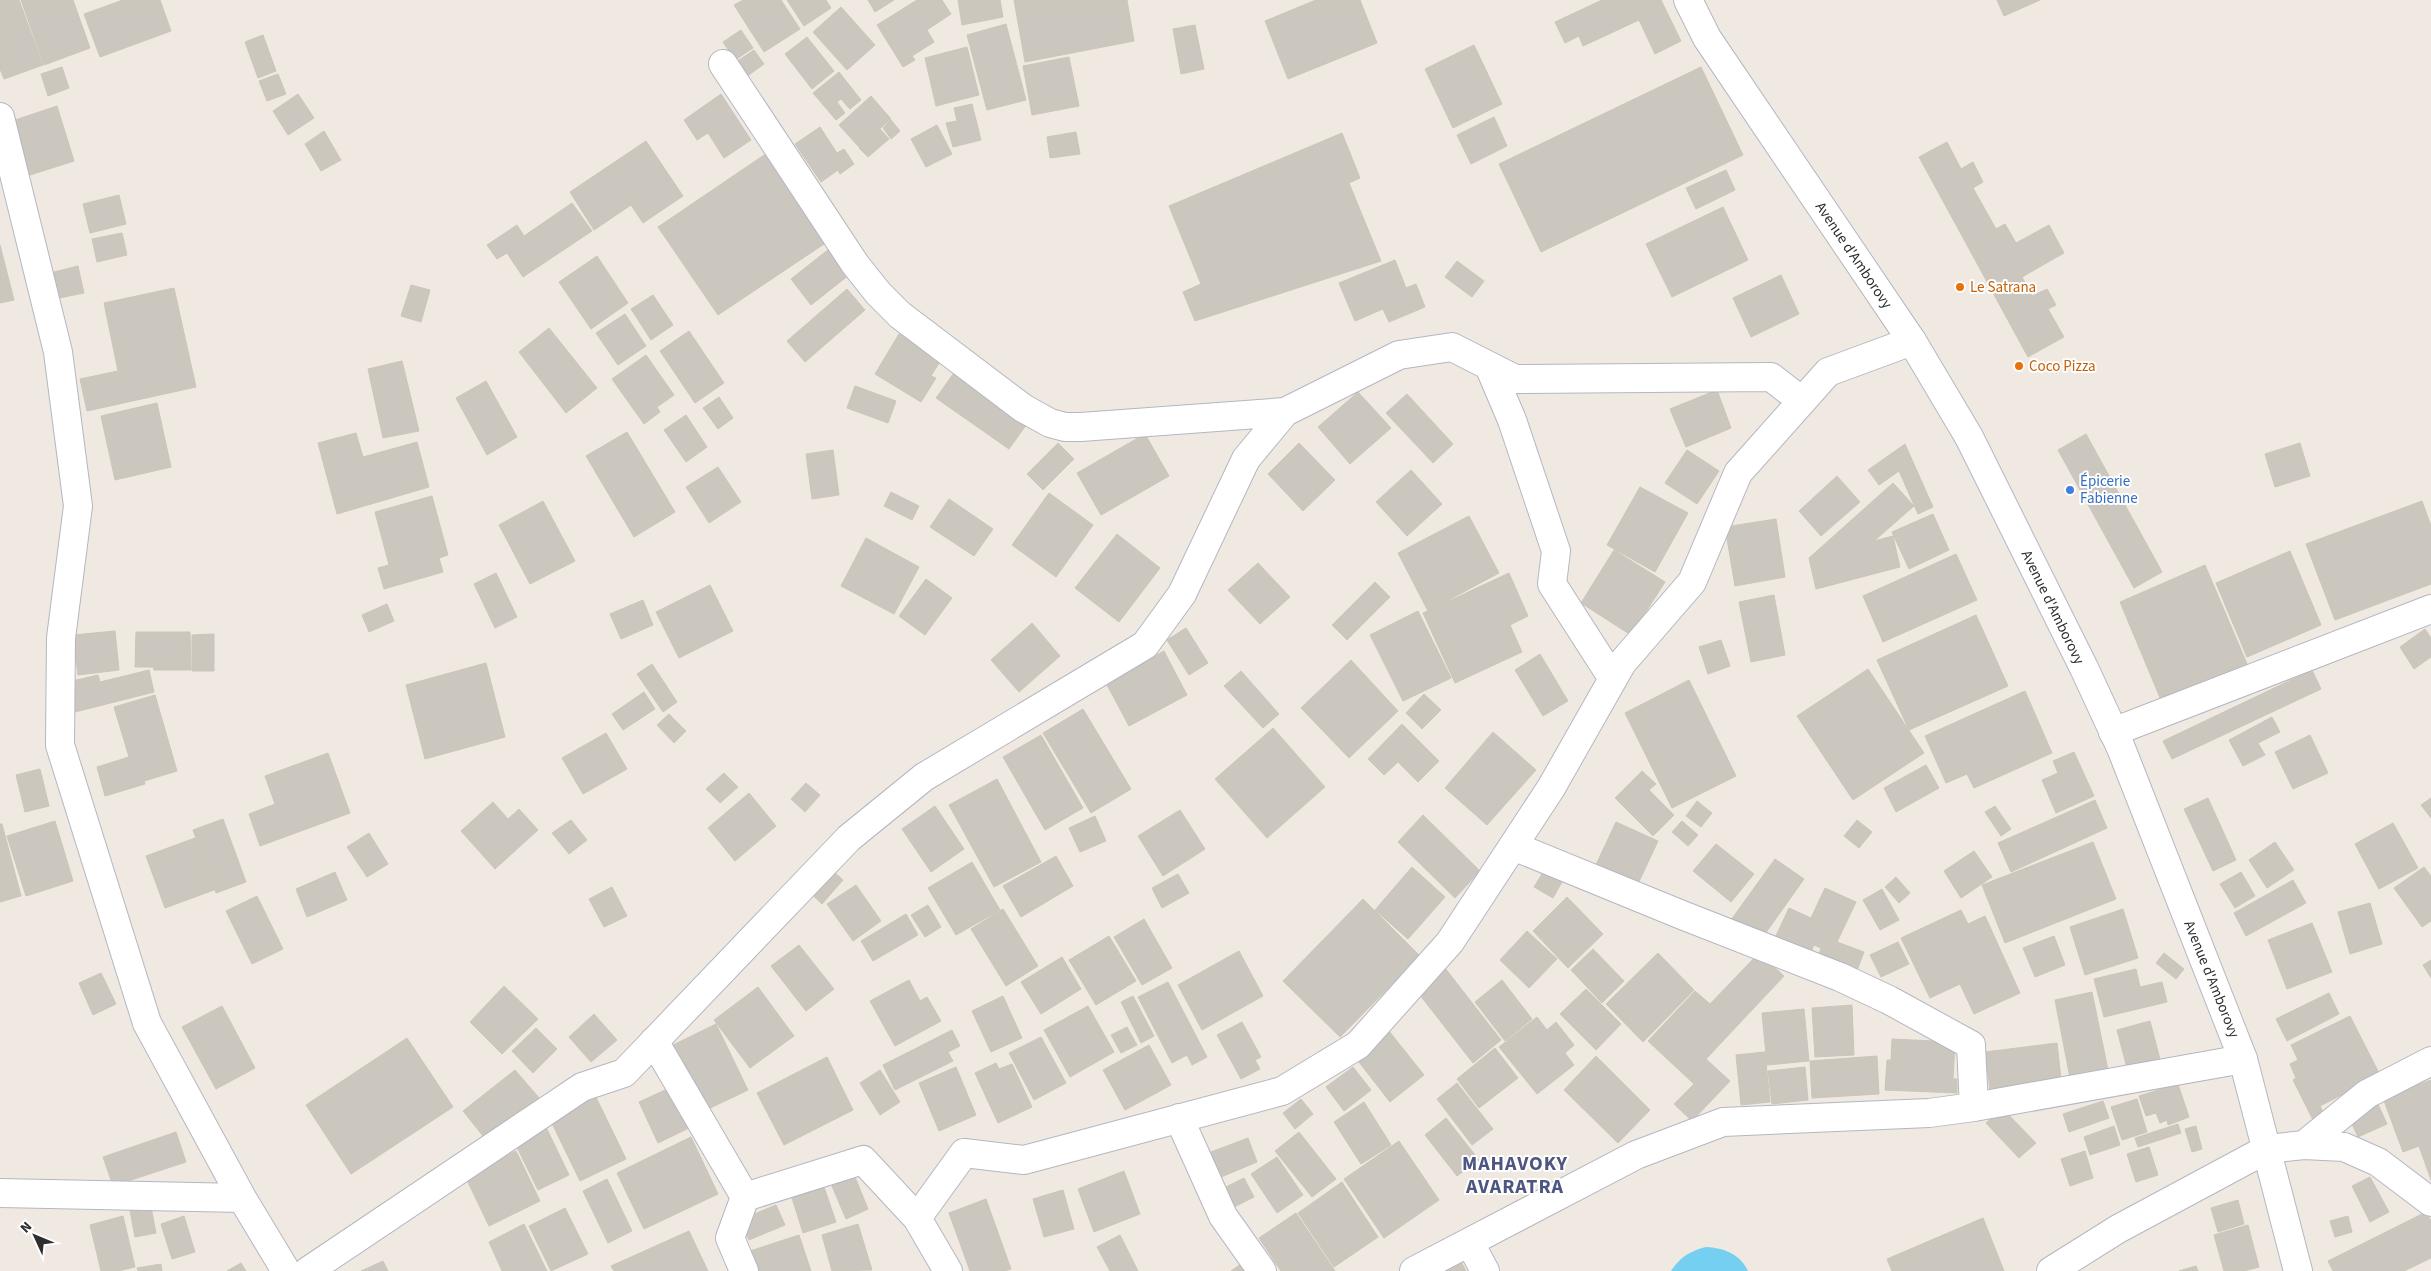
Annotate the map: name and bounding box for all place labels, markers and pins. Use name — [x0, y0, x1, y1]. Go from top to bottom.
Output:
place label: Le Satrana — [1970, 277, 2036, 298]
marker: Le Satrana — [1954, 281, 1966, 293]
place label: Coco Pizza — [2029, 356, 2096, 377]
marker: Coco Pizza — [2013, 360, 2025, 372]
place label: Épicerie Fabienne — [2080, 471, 2138, 509]
marker: Épicerie Fabienne — [2064, 484, 2076, 496]

